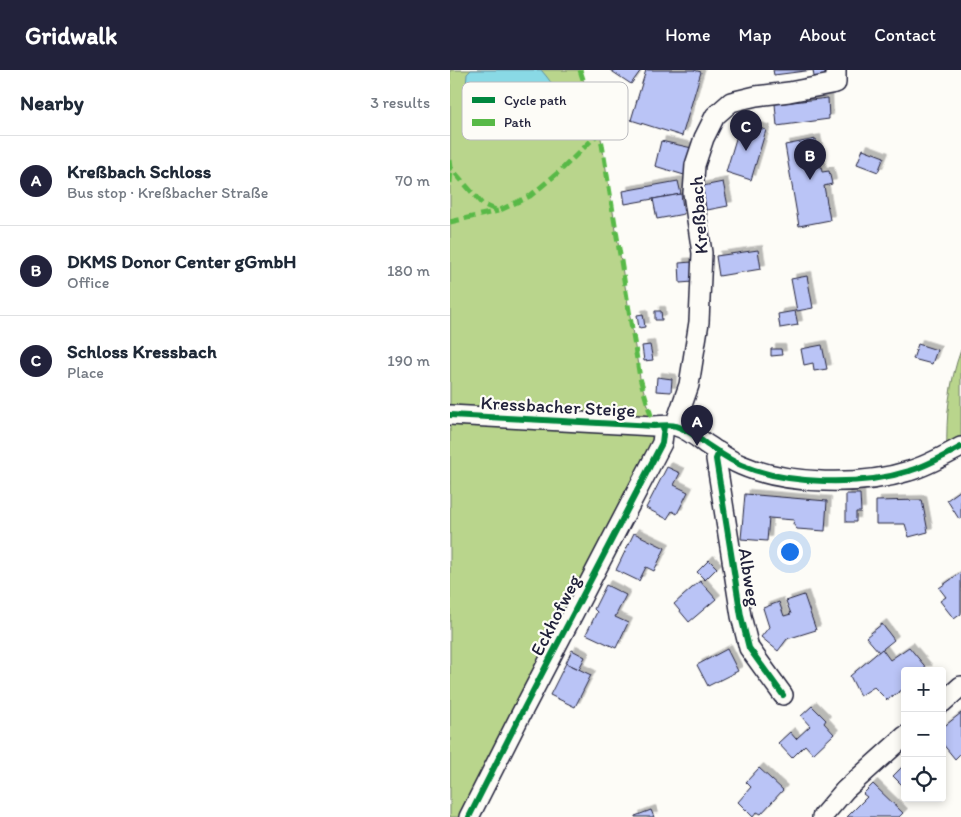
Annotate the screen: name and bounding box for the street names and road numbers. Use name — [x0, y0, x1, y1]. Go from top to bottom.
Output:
street label: Kreßbach — [684, 174, 713, 255]
street label: Kressbacher Steige — [480, 391, 636, 422]
street label: Albweg — [734, 546, 766, 608]
street label: Eckhofweg — [525, 571, 586, 660]

